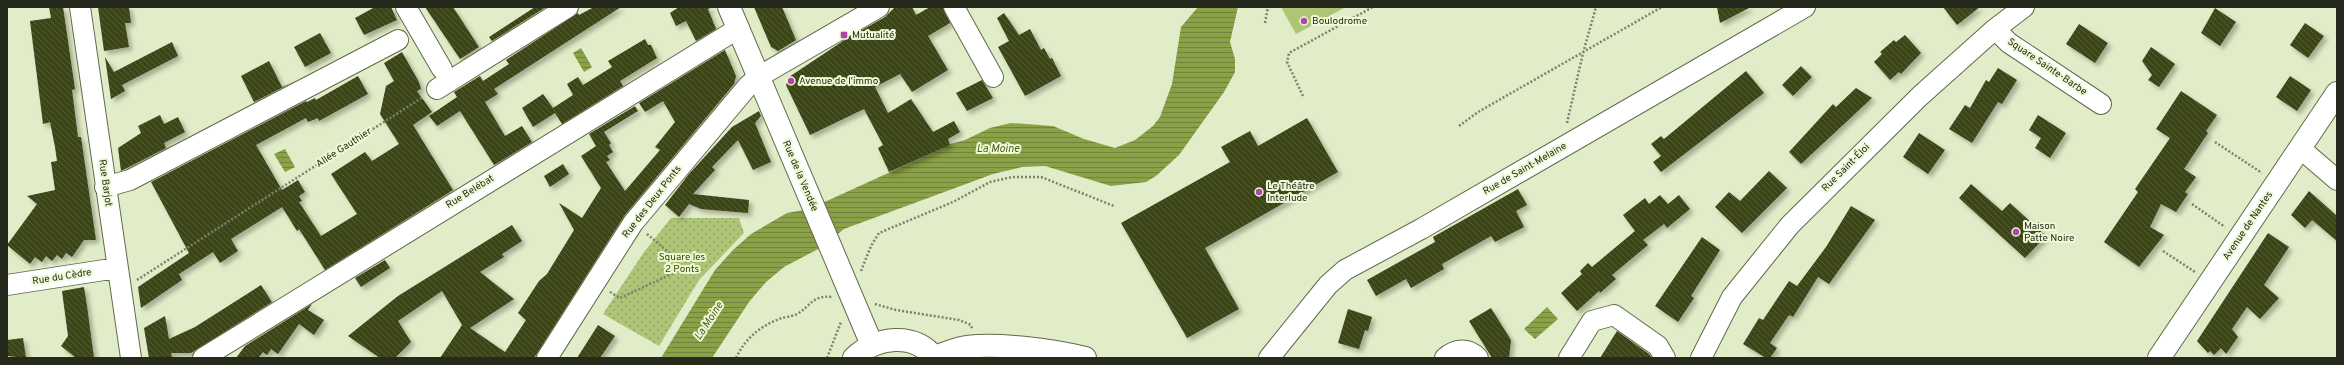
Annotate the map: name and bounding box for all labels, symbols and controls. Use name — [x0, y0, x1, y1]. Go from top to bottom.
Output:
place label: Boulodrome — [1312, 15, 1367, 28]
marker: Boulodrome — [1299, 16, 1309, 26]
place label: Mutualité — [852, 29, 894, 42]
marker: Mutualité — [839, 30, 849, 40]
street label: Square Sainte-Barbe — [2005, 36, 2089, 98]
place label: Avenue de l'immo — [799, 75, 879, 88]
marker: Avenue de l'immo — [786, 76, 796, 86]
street label: Allée Gauthier — [314, 125, 374, 171]
street label: Rue de la Vendée — [779, 138, 821, 214]
street label: Rue de Saint-Melaine — [1481, 140, 1569, 198]
street label: Rue Saint-Éloi — [1819, 141, 1873, 195]
water label: La Moine — [977, 142, 1020, 156]
street label: Rue Barjot — [95, 159, 115, 208]
street label: Rue des Deux Ponts — [620, 163, 685, 241]
street label: Rue Belébat — [443, 172, 497, 212]
place label: Le Théâtre Interlude — [1267, 180, 1315, 205]
marker: Le Théâtre Interlude — [1254, 187, 1264, 197]
street label: Avenue de Nantes — [2220, 189, 2276, 263]
place label: Maison Patte Noire — [2024, 220, 2075, 245]
marker: Maison Patte Noire — [2011, 227, 2021, 237]
park label: Square les 2 Ponts — [659, 251, 706, 276]
street label: Rue du Cèdre — [31, 266, 93, 288]
water label: La Moine — [691, 299, 727, 343]

